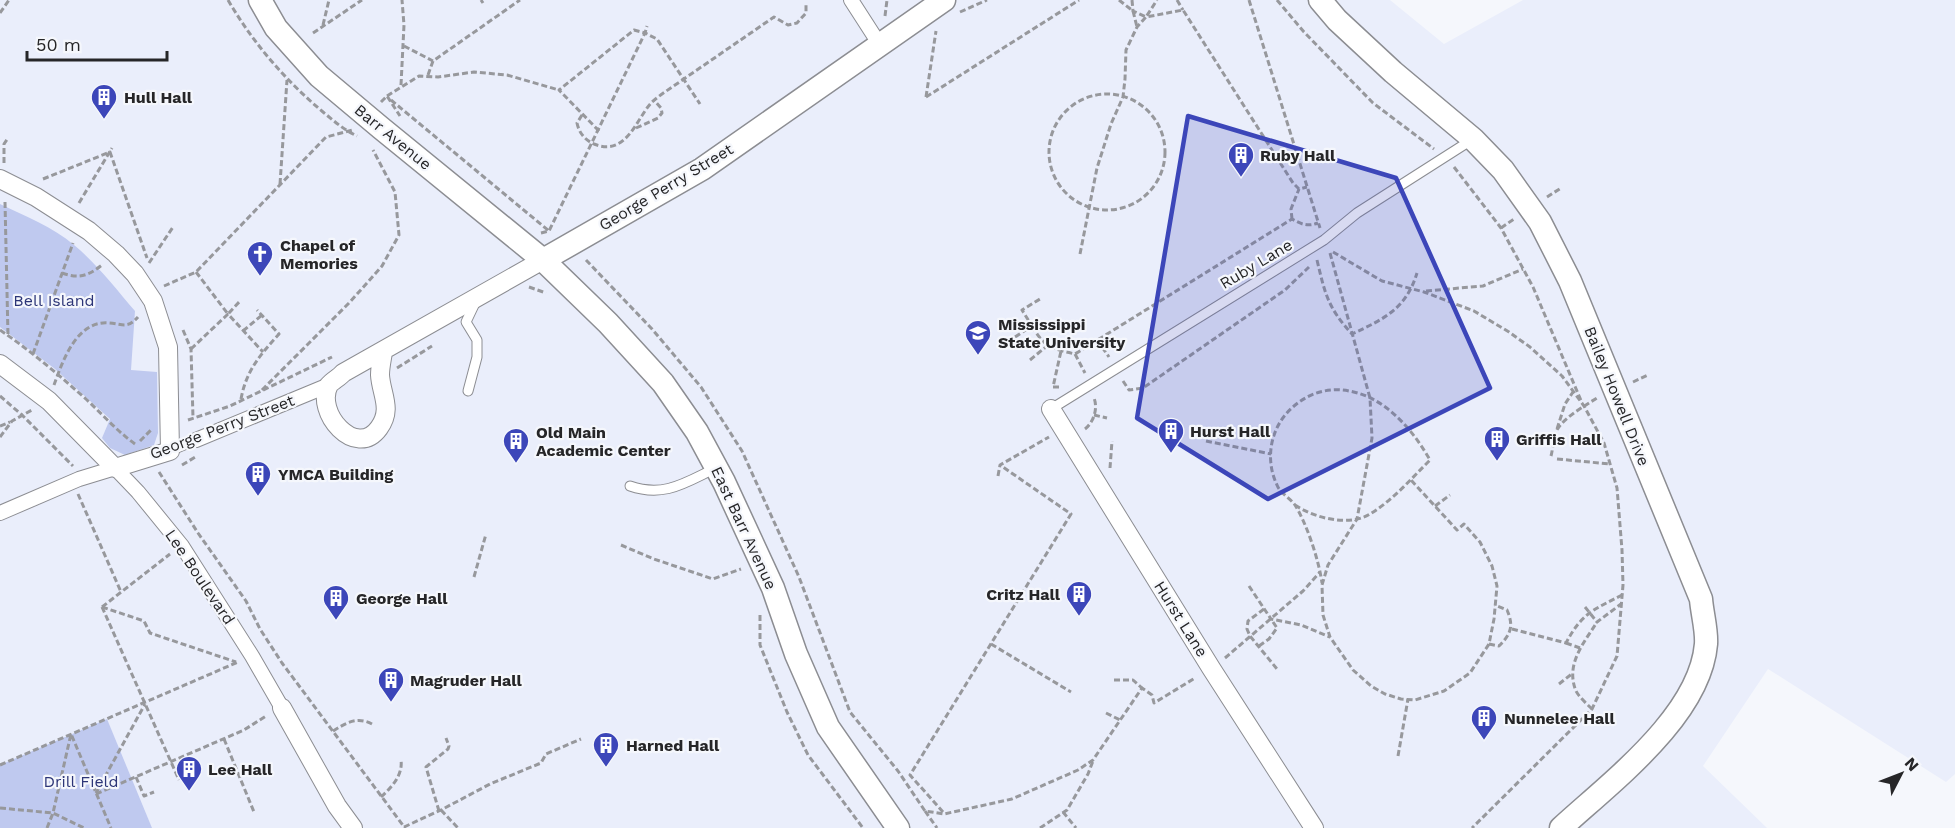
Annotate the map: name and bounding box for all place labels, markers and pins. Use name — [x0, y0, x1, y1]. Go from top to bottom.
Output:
building icon: Hull Hall — [89, 82, 119, 120]
place label: Hull Hall — [124, 88, 193, 107]
building icon: Ruby Hall — [1226, 140, 1256, 178]
place label: Ruby Hall — [1260, 146, 1336, 165]
place label: Chapel of Memories — [280, 236, 358, 273]
church icon: Chapel of Memories — [245, 239, 275, 277]
place label: Mississippi State University — [998, 315, 1126, 352]
school or university icon: Mississippi State University — [963, 318, 993, 356]
building icon: Hurst Hall — [1156, 416, 1186, 454]
place label: Hurst Hall — [1190, 422, 1271, 441]
place label: Old Main Academic Center — [536, 423, 671, 460]
building icon: Griffis Hall — [1482, 424, 1512, 462]
building icon: Old Main Academic Center — [501, 426, 531, 464]
place label: Griffis Hall — [1516, 430, 1602, 449]
building icon: YMCA Building — [243, 459, 273, 497]
place label: YMCA Building — [278, 465, 393, 484]
building icon: Critz Hall — [1064, 579, 1094, 617]
building icon: George Hall — [321, 583, 351, 621]
place label: Critz Hall — [986, 585, 1061, 604]
place label: George Hall — [356, 589, 448, 608]
building icon: Magruder Hall — [376, 665, 406, 703]
place label: Magruder Hall — [410, 671, 522, 690]
building icon: Nunnelee Hall — [1469, 703, 1499, 741]
place label: Nunnelee Hall — [1504, 709, 1615, 728]
building icon: Harned Hall — [591, 730, 621, 768]
place label: Harned Hall — [626, 736, 720, 755]
building icon: Lee Hall — [174, 754, 204, 792]
place label: Lee Hall — [208, 760, 273, 779]

